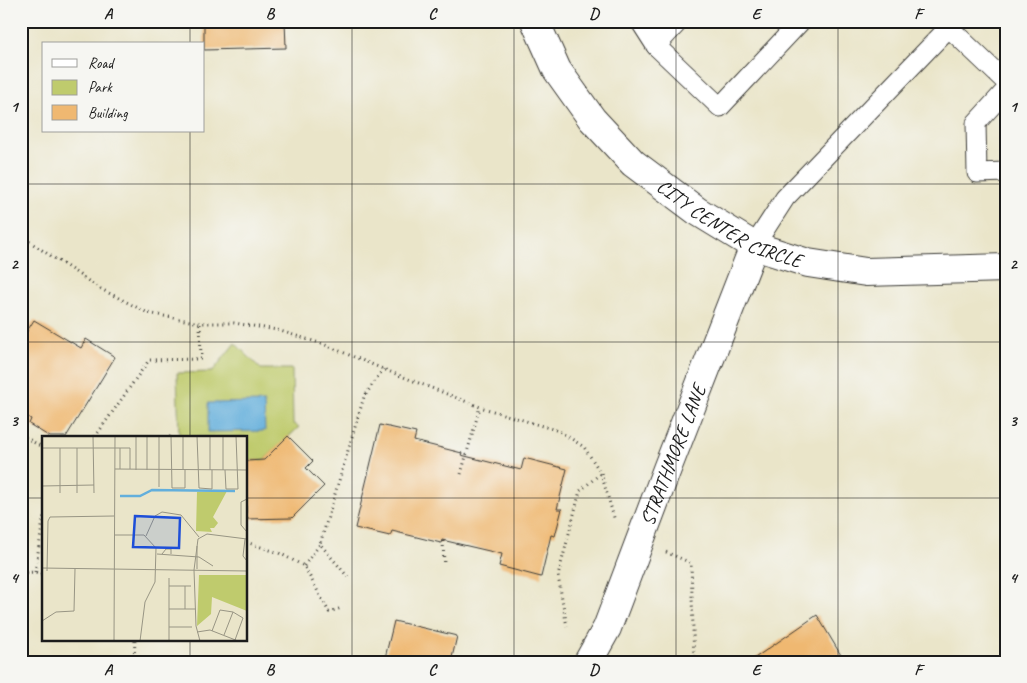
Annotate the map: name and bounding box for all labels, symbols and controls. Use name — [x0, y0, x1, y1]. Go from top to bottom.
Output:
text: A — [104, 4, 114, 24]
text: B — [266, 4, 276, 24]
text: C — [428, 4, 438, 24]
text: D — [589, 4, 600, 24]
text: E — [752, 4, 763, 24]
text: F — [914, 4, 925, 24]
legend — [42, 42, 205, 132]
text: Road — [88, 54, 115, 73]
text: Park — [88, 78, 113, 97]
text: 1 — [10, 97, 19, 117]
text: 1 — [1009, 97, 1018, 117]
text: Building — [88, 104, 128, 123]
street label: CITY CENTER CIRCLE — [652, 173, 808, 274]
text: 2 — [10, 254, 19, 274]
text: 2 — [1009, 254, 1018, 274]
street label: STRATHMORE LANE — [634, 378, 712, 529]
text: 3 — [10, 411, 19, 431]
text: 3 — [1009, 411, 1018, 431]
inset map — [42, 436, 248, 640]
text: 4 — [10, 568, 19, 588]
text: 4 — [1009, 568, 1018, 588]
text: A — [104, 660, 114, 680]
text: B — [266, 660, 276, 680]
text: C — [428, 660, 438, 680]
text: D — [589, 660, 600, 680]
text: E — [752, 660, 763, 680]
text: F — [914, 660, 925, 680]

